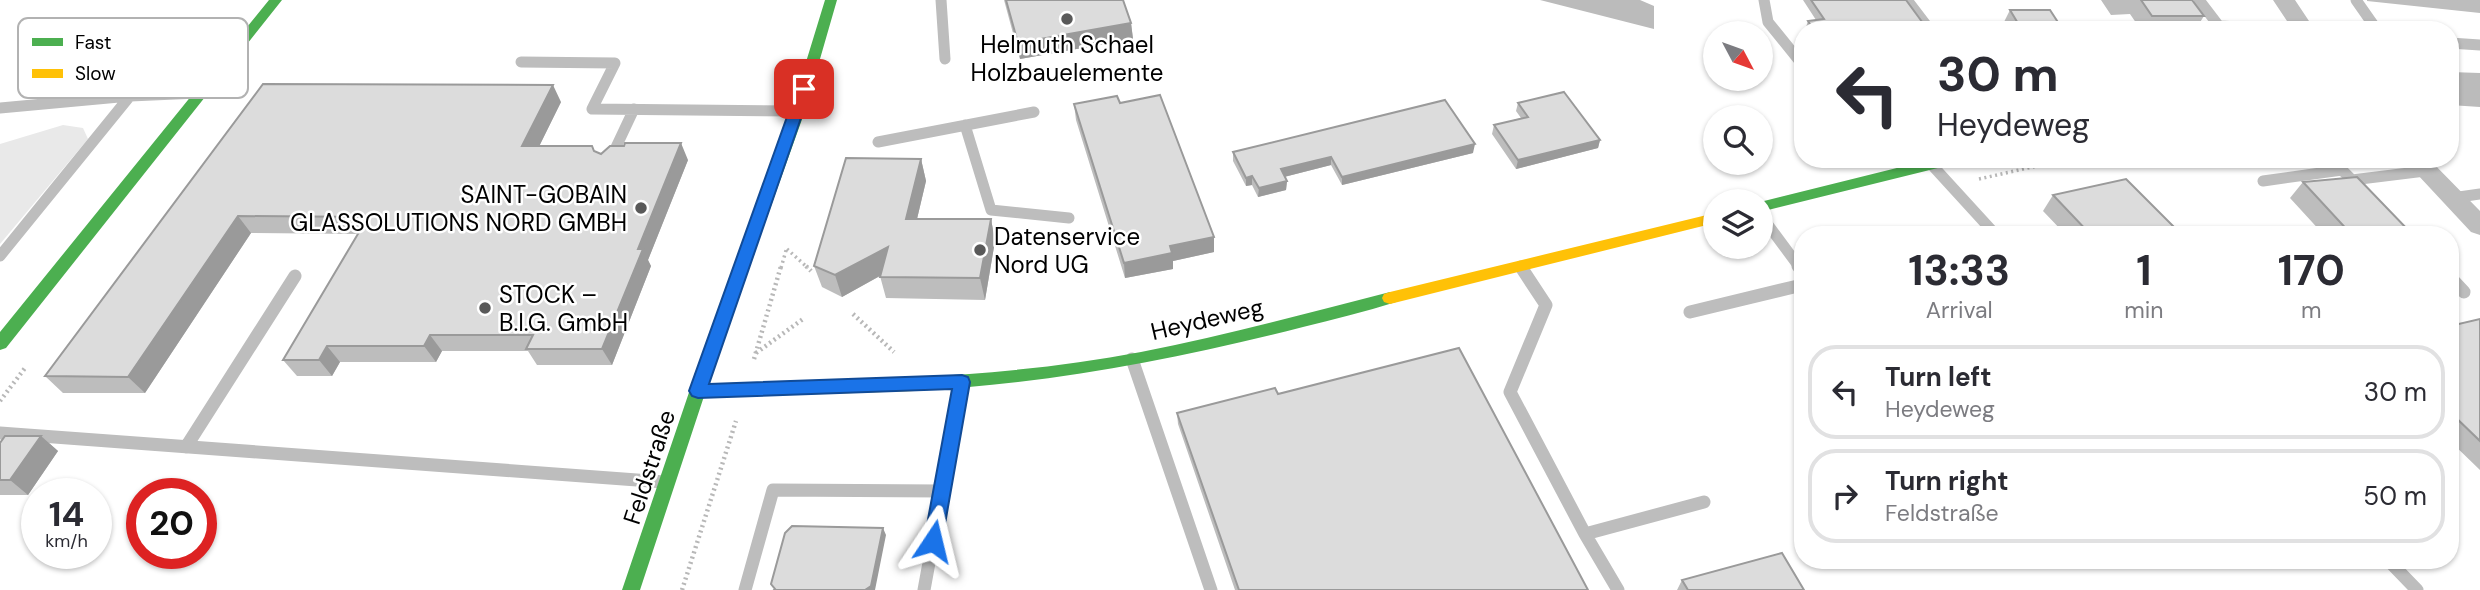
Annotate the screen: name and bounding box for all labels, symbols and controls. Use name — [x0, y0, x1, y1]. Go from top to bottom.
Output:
marker: Helmuth Schael Holzbauelemente — [1059, 11, 1075, 27]
legend — [18, 18, 248, 98]
north arrow — [1703, 21, 1773, 91]
map controls — [1703, 21, 1773, 259]
place label: Helmuth Schael Holzbauelemente — [971, 29, 1163, 88]
text: Fast — [75, 30, 111, 55]
text: 30 m — [1937, 42, 2059, 106]
icon: left — [1822, 49, 1913, 140]
pin — [774, 59, 834, 119]
text: Slow — [75, 61, 116, 86]
icon: arrive — [785, 70, 823, 108]
text: Heydeweg — [1937, 104, 2090, 146]
button: search — [1703, 105, 1773, 175]
place label: SAINT-GOBAIN GLASSOLUTIONS NORD GMBH — [290, 179, 627, 238]
button: layers — [1703, 189, 1773, 259]
marker: SAINT-GOBAIN GLASSOLUTIONS NORD GMBH — [633, 200, 649, 216]
place label: Datenservice Nord UG — [994, 221, 1140, 280]
marker: Datenservice Nord UG — [972, 242, 988, 258]
text: 13:33 — [1908, 243, 2010, 298]
text: 1 — [2136, 243, 2152, 298]
text: 170 — [2278, 243, 2345, 298]
place label: STOCK – B.I.G. GmbH — [499, 279, 628, 338]
street label: Heydeweg — [1148, 291, 1266, 347]
text: Arrival — [1926, 295, 1993, 325]
text: min — [2124, 295, 2163, 325]
text: m — [2301, 295, 2321, 325]
marker: STOCK – B.I.G. GmbH — [477, 300, 493, 316]
text: Turn left — [1885, 360, 1992, 394]
icon: left — [1826, 373, 1864, 411]
text: 30 m — [2364, 375, 2427, 409]
text: Heydeweg — [1885, 394, 1995, 424]
street label: Feldstraße — [616, 406, 682, 528]
text: Turn right — [1885, 464, 2009, 498]
icon: right — [1826, 477, 1864, 515]
speed limit sign: 20 — [126, 478, 217, 569]
text: 50 m — [2363, 479, 2427, 513]
text: 14 — [49, 491, 84, 537]
text: Feldstraße — [1885, 498, 1998, 528]
position arrow — [896, 504, 970, 578]
text: km/h — [45, 529, 88, 553]

